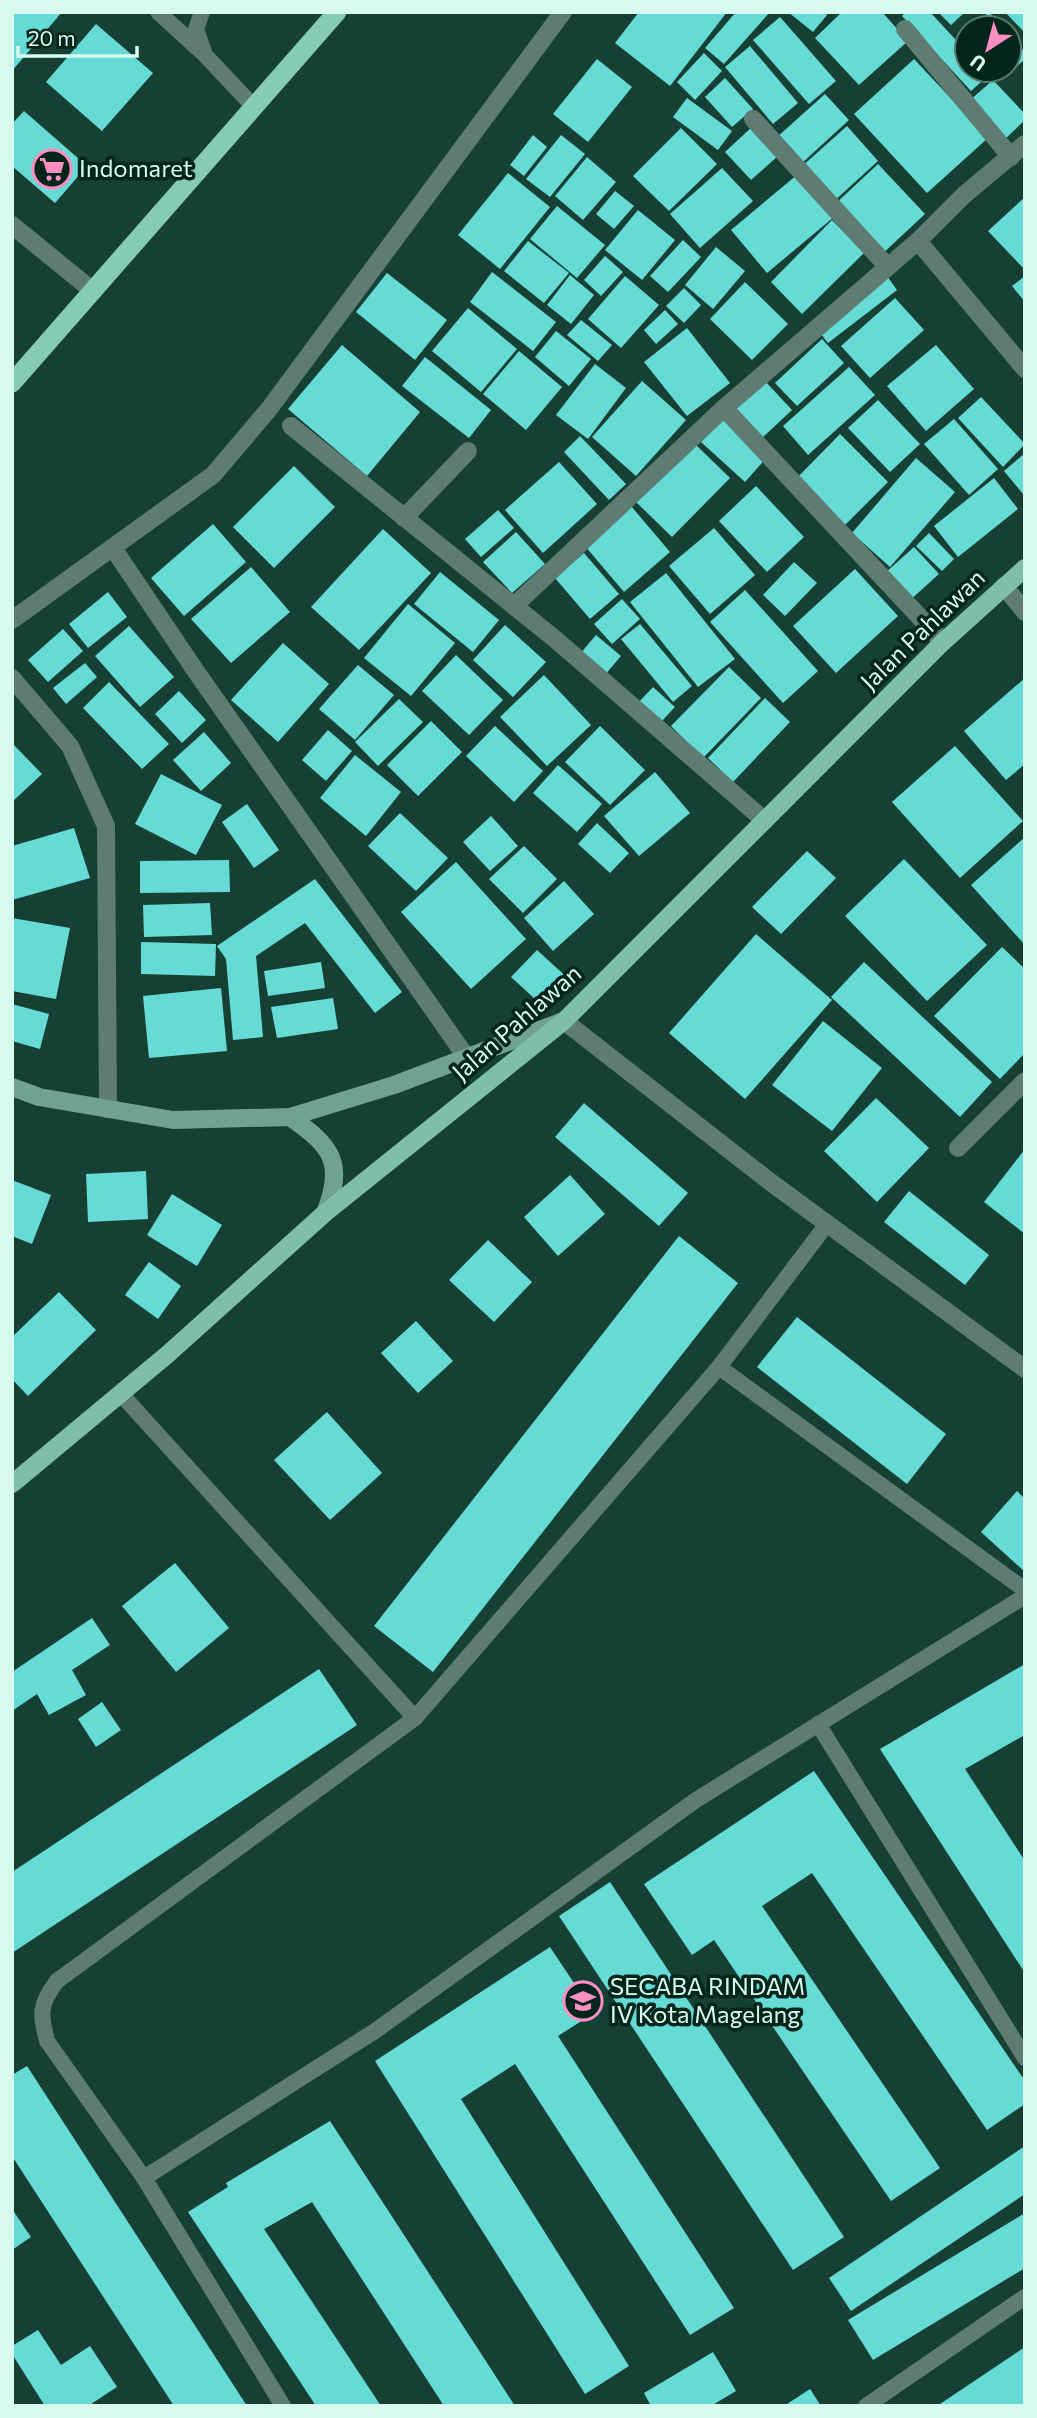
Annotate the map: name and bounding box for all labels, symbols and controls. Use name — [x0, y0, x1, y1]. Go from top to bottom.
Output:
scale bar — [18, 14, 136, 58]
north arrow — [953, 14, 1023, 84]
text: 20 m — [28, 25, 76, 50]
text: U — [965, 50, 990, 77]
supermarket icon: Indomaret — [31, 148, 73, 190]
place label: Indomaret — [79, 153, 193, 182]
street label: Jalan Pahlawan — [854, 562, 990, 695]
street label: Jalan Pahlawan — [446, 958, 586, 1086]
place label: SECABA RINDAM IV Kota Magelang — [610, 1971, 805, 2028]
school or university icon: SECABA RINDAM IV Kota Magelang — [562, 1980, 604, 2022]

